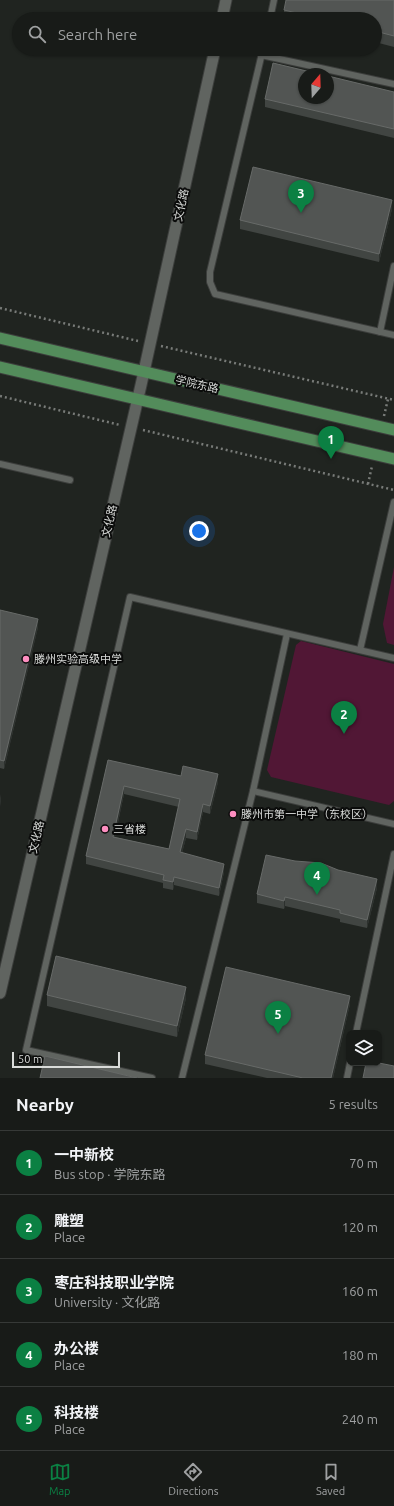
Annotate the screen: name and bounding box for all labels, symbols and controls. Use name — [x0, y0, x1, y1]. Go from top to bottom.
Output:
search box — [12, 12, 382, 56]
icon: search — [26, 23, 48, 45]
text: Search here — [58, 26, 137, 43]
north arrow — [298, 68, 334, 104]
pin: 3 — [288, 180, 314, 213]
street label: 文化路 — [172, 188, 190, 222]
street label: 学院东路 — [174, 373, 220, 395]
pin: 1 — [318, 426, 344, 459]
street label: 文化路 — [99, 504, 119, 538]
your location — [189, 521, 209, 541]
place label: 滕州实验高级中学 — [34, 653, 122, 665]
marker: 滕州实验高级中学 — [21, 654, 31, 664]
pin: 2 — [331, 701, 357, 734]
place label: 滕州市第一中学（东校区） — [241, 808, 373, 820]
marker: 滕州市第一中学（东校区） — [228, 809, 238, 819]
street label: 文化路 — [26, 820, 46, 854]
place label: 三省楼 — [113, 823, 146, 835]
marker: 三省楼 — [100, 824, 110, 834]
pin: 4 — [304, 862, 330, 895]
pin: 5 — [265, 1001, 291, 1034]
map controls — [346, 1030, 382, 1066]
button: layers — [346, 1030, 382, 1066]
scale bar — [12, 1050, 120, 1069]
text: 50 m — [18, 1053, 42, 1065]
text: Nearby — [16, 1095, 74, 1114]
text: 5 results — [328, 1097, 378, 1111]
text: 一中新校 — [54, 1146, 114, 1163]
text: 1 — [25, 1156, 33, 1170]
text: 70 m — [349, 1156, 378, 1170]
text: Bus stop · 学院东路 — [54, 1167, 165, 1181]
text: 雕塑 — [54, 1212, 84, 1229]
text: 2 — [25, 1220, 33, 1234]
text: 120 m — [342, 1220, 378, 1234]
text: Place — [54, 1230, 85, 1244]
text: 枣庄科技职业学院 — [54, 1274, 174, 1291]
text: 3 — [25, 1284, 33, 1298]
text: 160 m — [342, 1284, 378, 1298]
text: University · 文化路 — [54, 1295, 160, 1309]
text: 办公楼 — [54, 1340, 99, 1357]
text: 4 — [25, 1348, 33, 1362]
text: 180 m — [342, 1348, 378, 1362]
text: Place — [54, 1358, 85, 1372]
text: 科技楼 — [54, 1404, 99, 1421]
text: 5 — [25, 1412, 33, 1426]
text: 240 m — [342, 1412, 378, 1426]
text: Place — [54, 1422, 85, 1436]
tab: Map — [49, 1461, 71, 1497]
tab: Directions — [168, 1461, 218, 1497]
tab: Saved — [316, 1461, 345, 1497]

